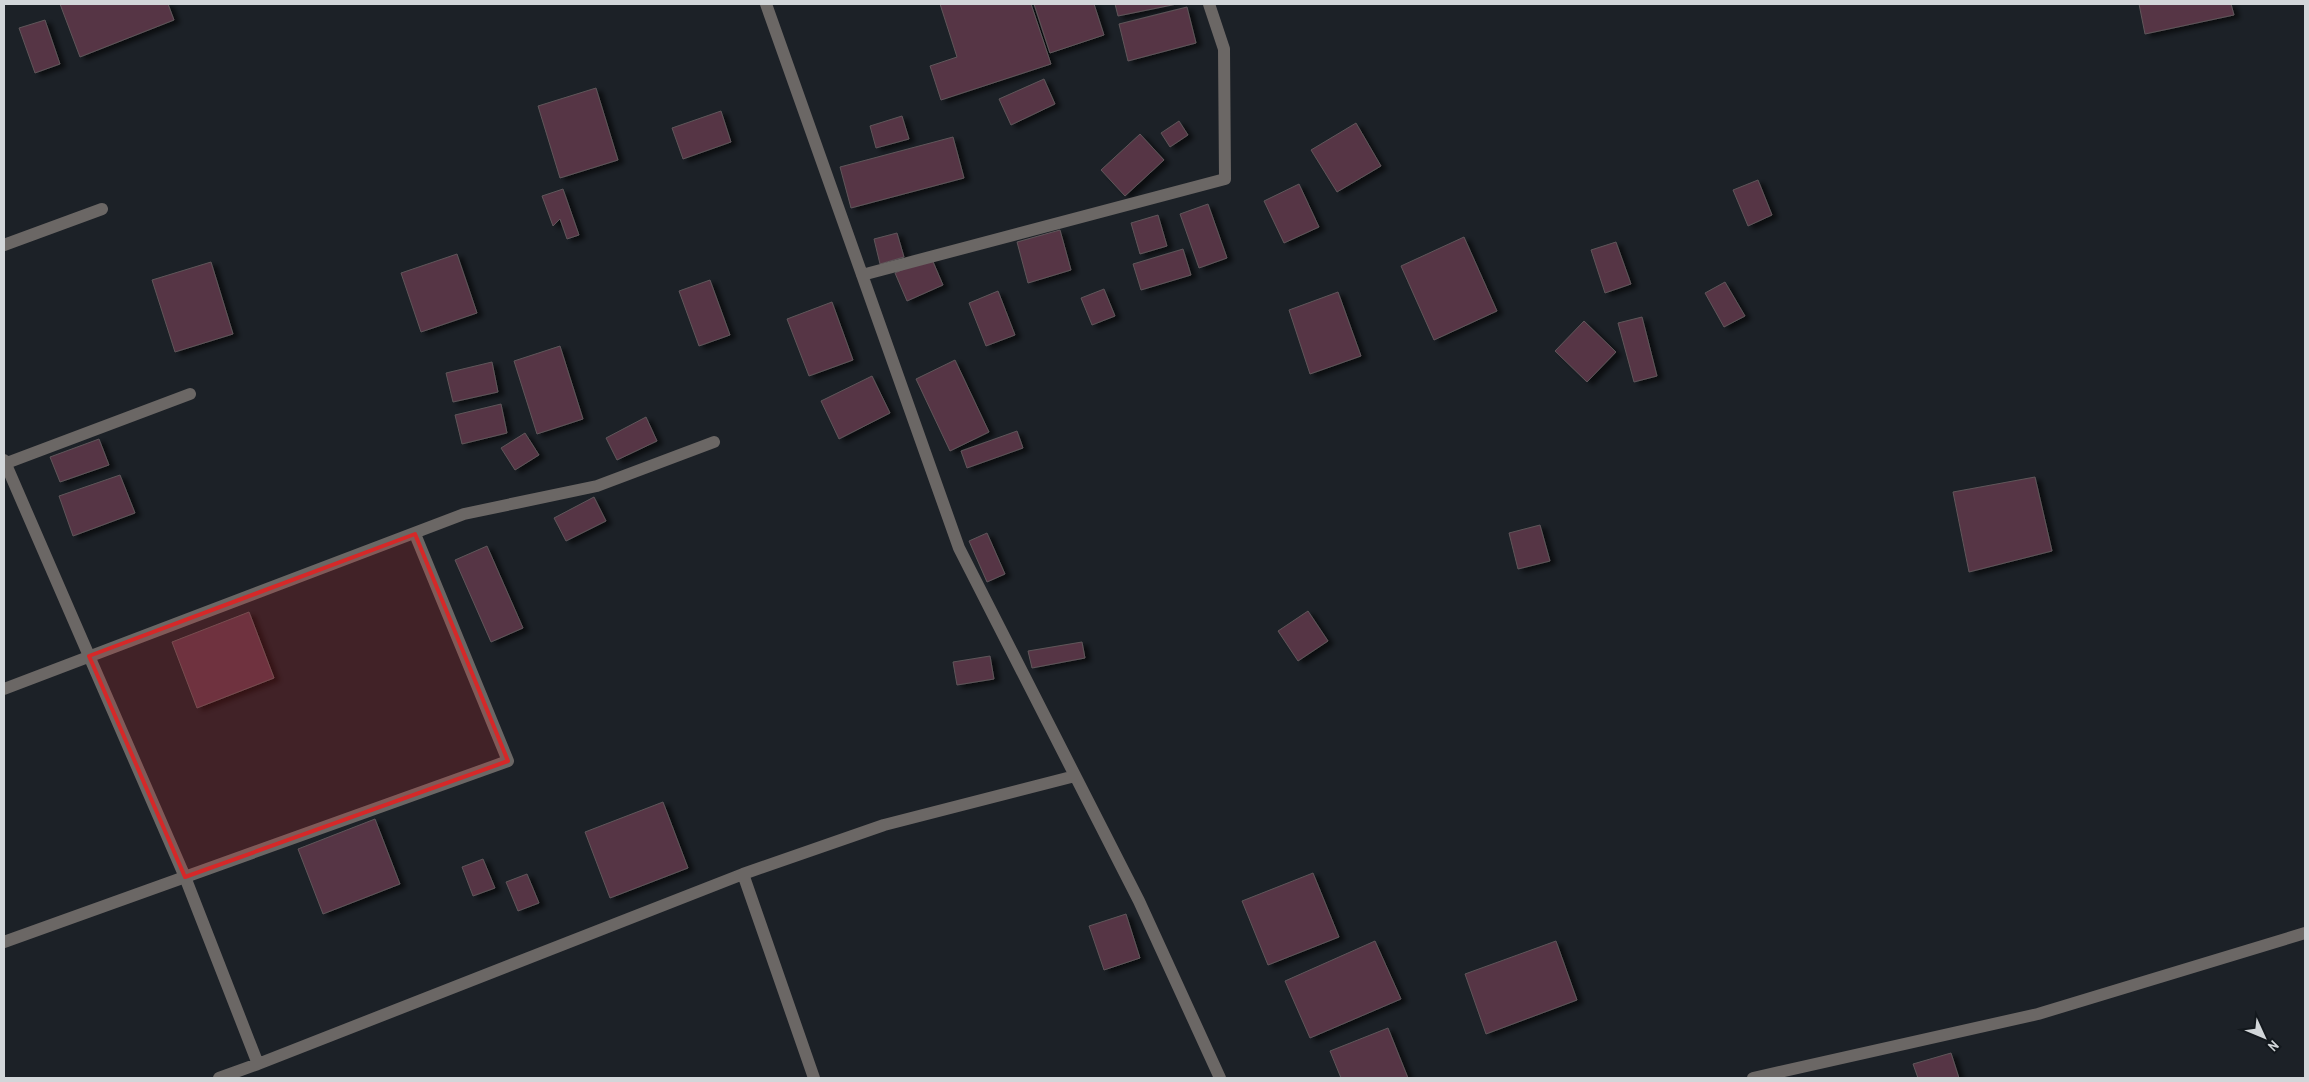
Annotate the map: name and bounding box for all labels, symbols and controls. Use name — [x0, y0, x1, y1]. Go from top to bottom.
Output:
north arrow — [2239, 1012, 2289, 1062]
text: N — [2264, 1037, 2283, 1055]

